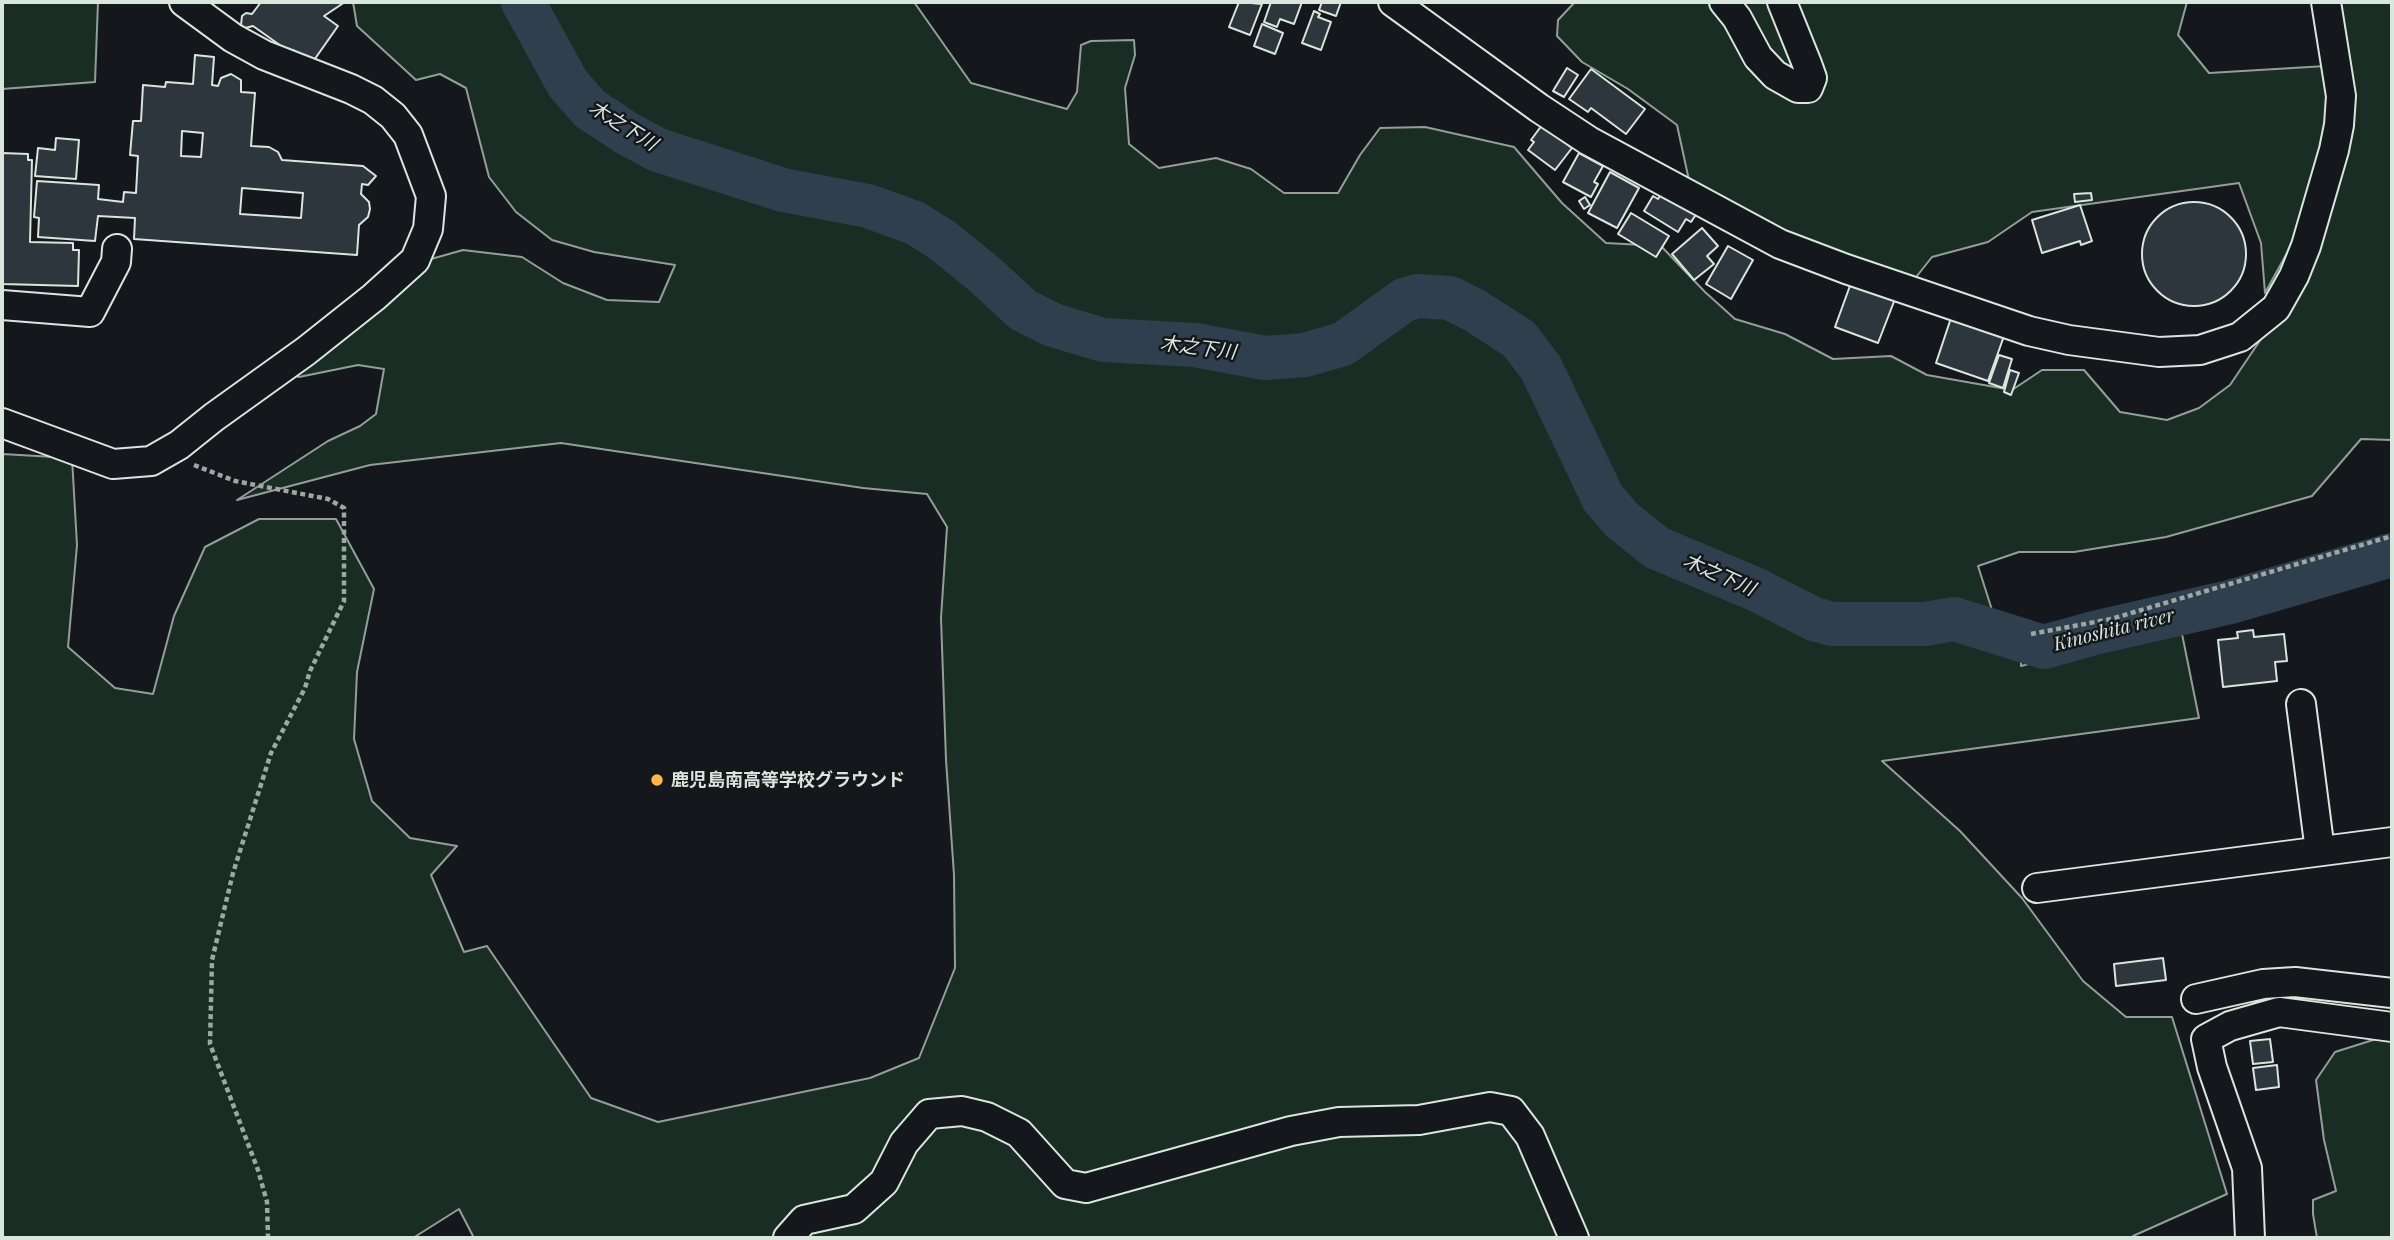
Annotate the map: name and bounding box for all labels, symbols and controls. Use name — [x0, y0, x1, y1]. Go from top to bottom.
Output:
water label: 木之下川 — [585, 96, 661, 156]
water label: 木之下川 — [1159, 332, 1237, 364]
water label: 木之下川 — [1680, 549, 1758, 601]
water label: Kinoshita river — [2051, 604, 2177, 656]
place label: 鹿児島南高等学校グラウンド — [671, 769, 905, 791]
marker: 鹿児島南高等学校グラウンド — [649, 772, 665, 788]

